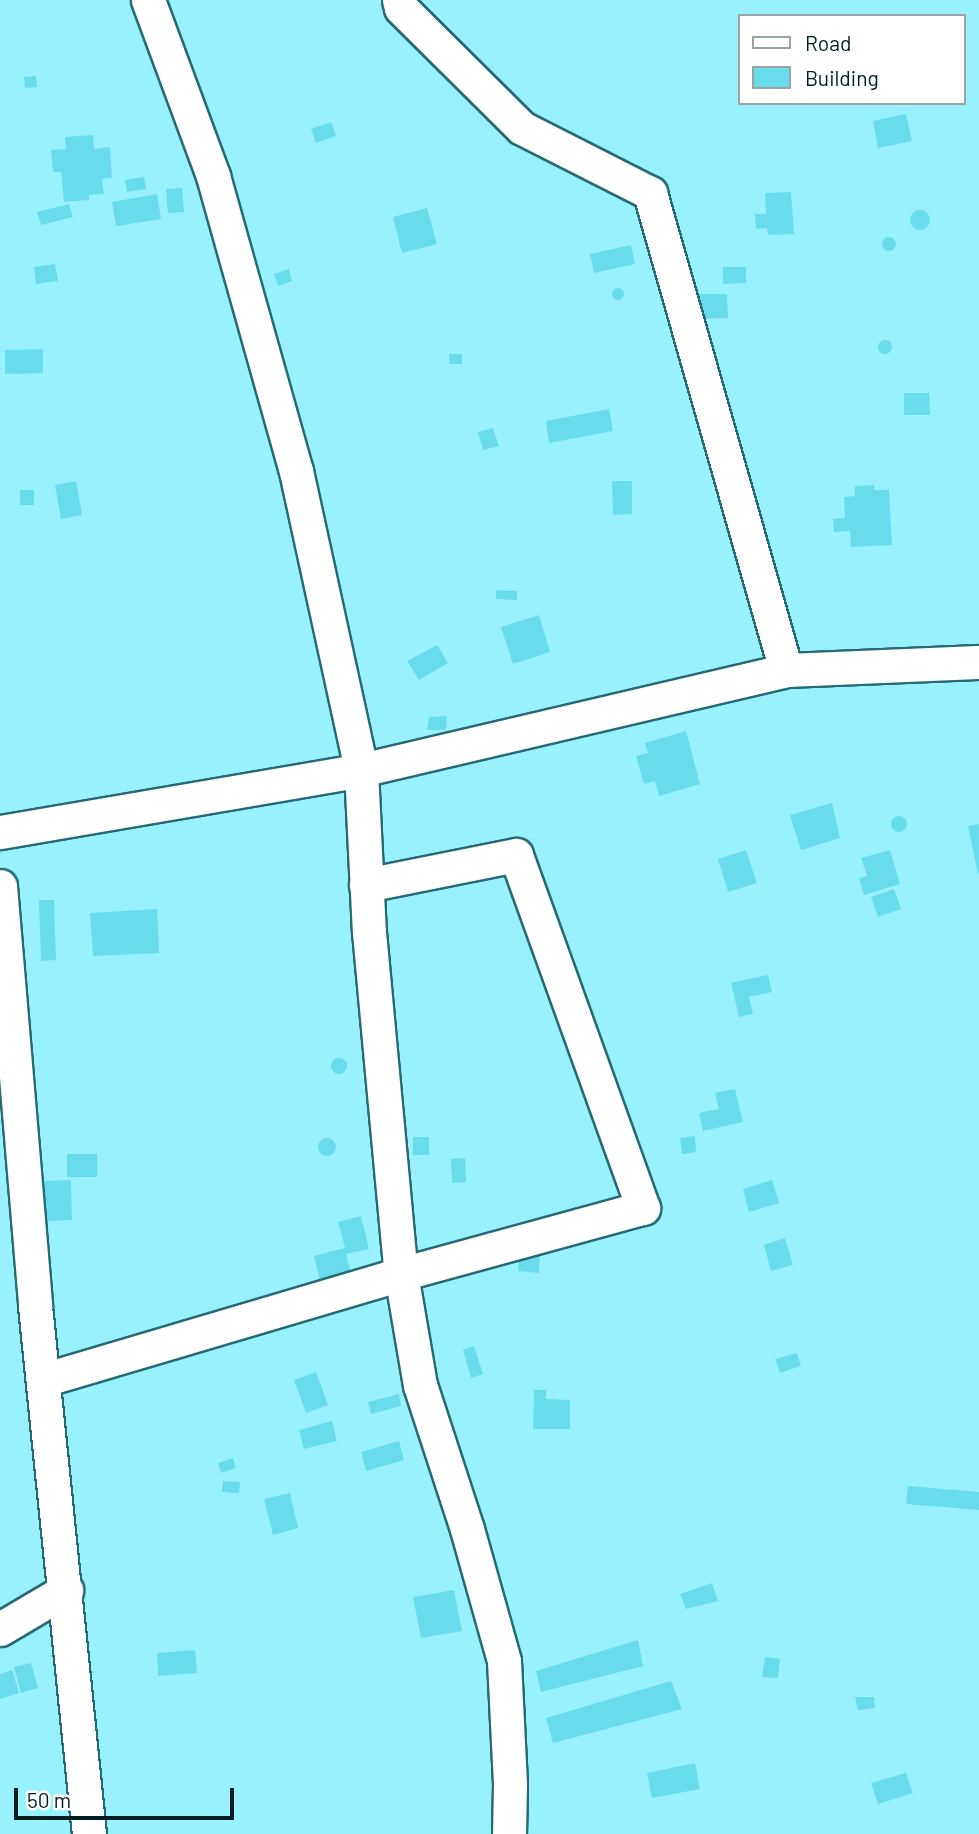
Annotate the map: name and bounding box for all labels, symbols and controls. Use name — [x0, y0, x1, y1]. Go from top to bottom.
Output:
legend — [738, 14, 965, 105]
text: Road — [805, 30, 851, 55]
text: Building — [805, 65, 879, 90]
scale bar — [18, 1774, 238, 1818]
text: 50 m — [27, 1787, 71, 1812]

